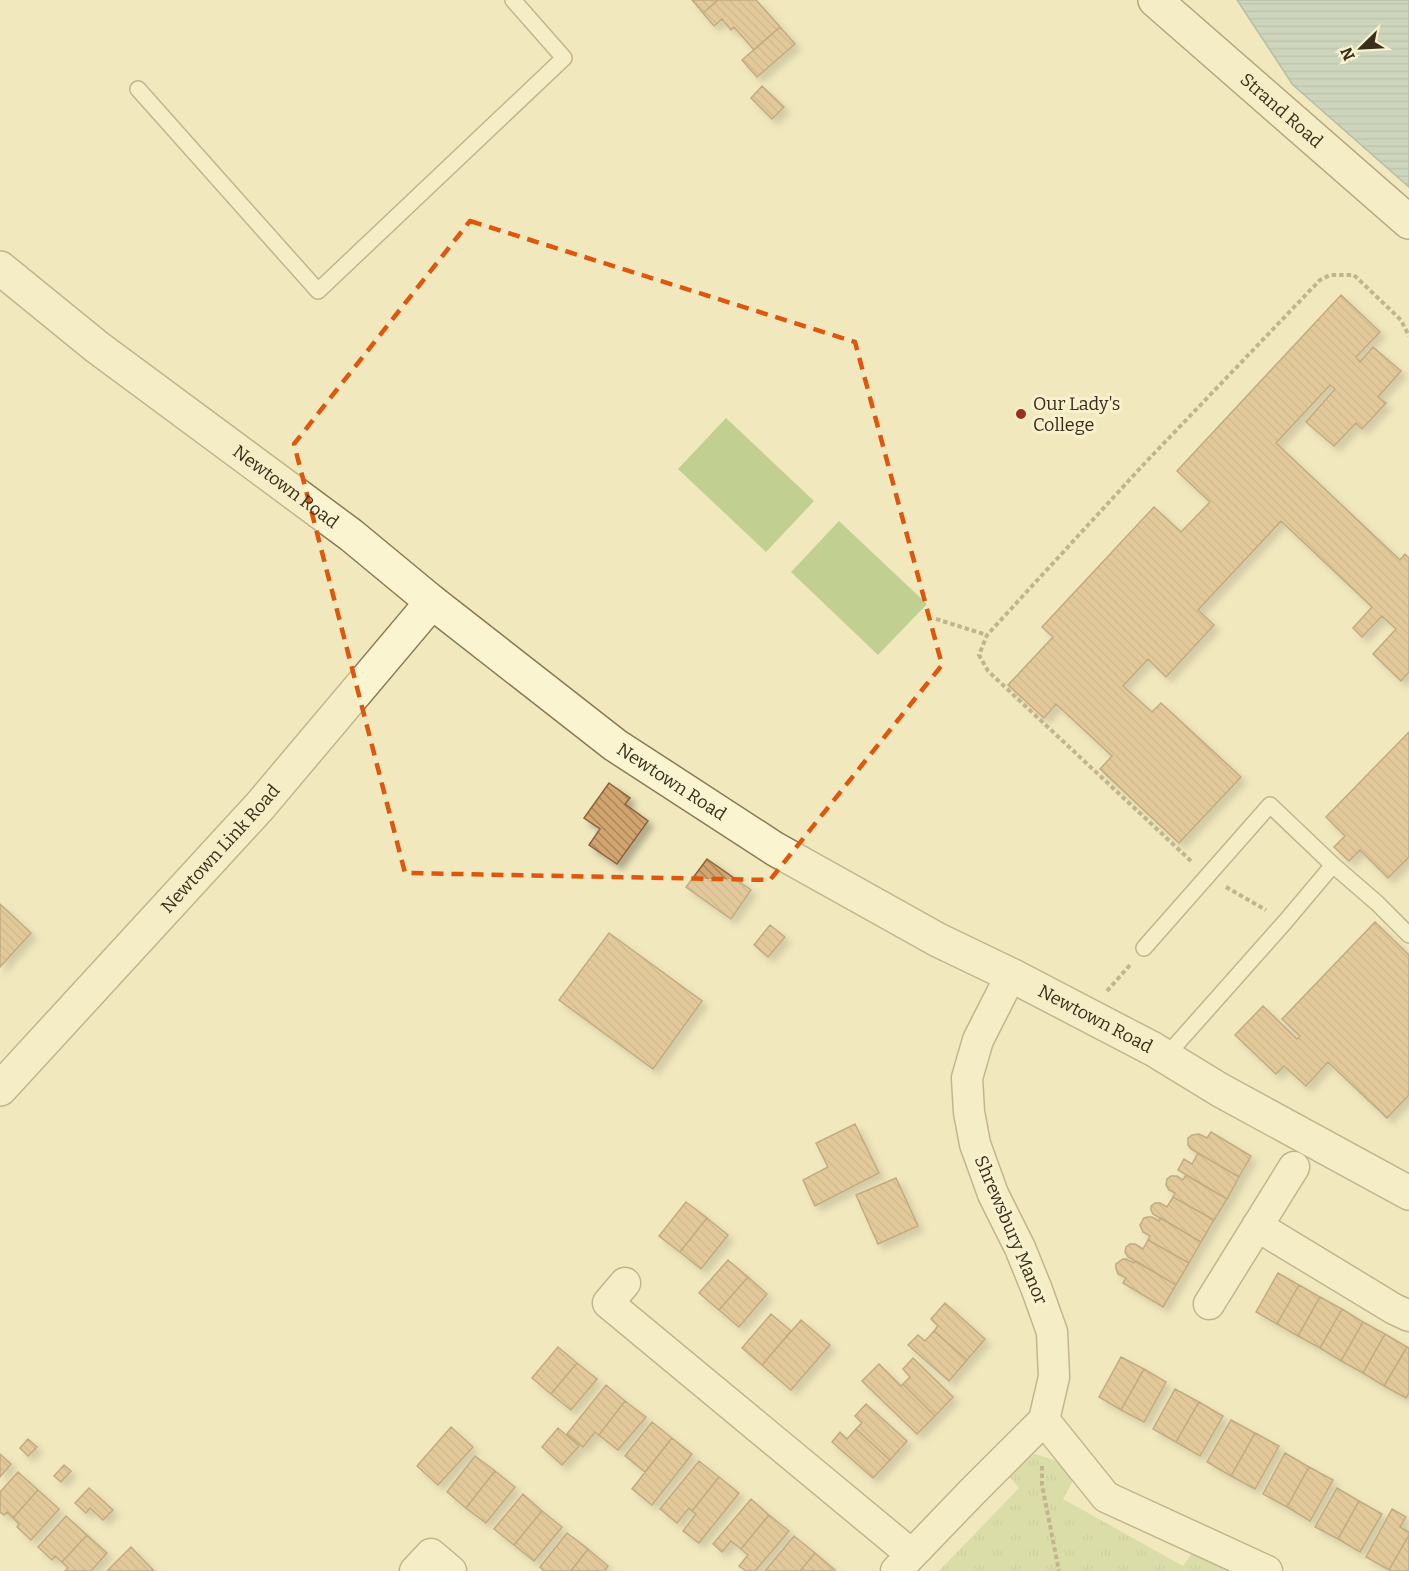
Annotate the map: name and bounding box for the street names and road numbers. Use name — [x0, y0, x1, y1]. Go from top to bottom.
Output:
street label: Strand Road — [1236, 69, 1328, 153]
street label: Newtown Road — [229, 440, 343, 533]
street label: Newtown Road — [613, 738, 731, 826]
street label: Newtown Link Road — [156, 780, 285, 918]
street label: Newtown Road — [1034, 980, 1157, 1058]
street label: Shrewsbury Manor — [970, 1152, 1052, 1308]

